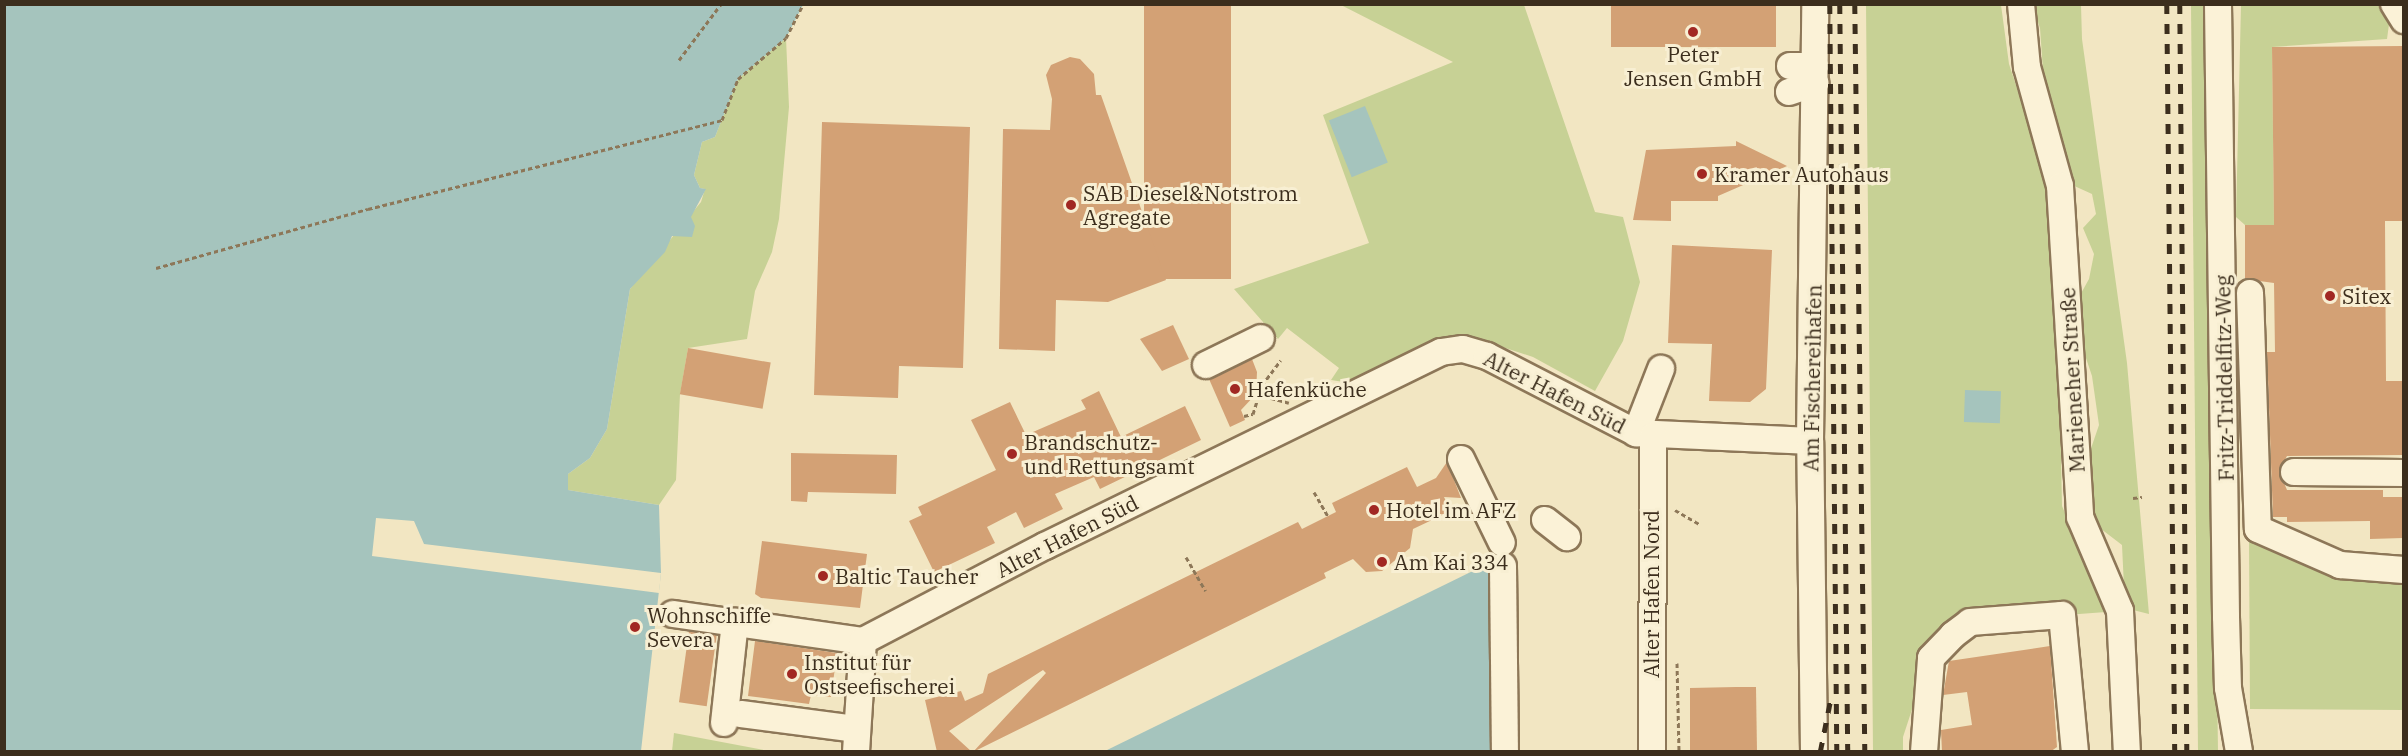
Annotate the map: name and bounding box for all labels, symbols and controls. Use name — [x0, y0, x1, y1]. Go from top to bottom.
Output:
marker: Peter Jensen GmbH — [1686, 25, 1700, 39]
place label: Peter Jensen GmbH — [1624, 41, 1762, 91]
place label: Kramer Autohaus — [1714, 161, 1889, 187]
marker: Kramer Autohaus — [1695, 167, 1709, 181]
place label: SAB Diesel&Notstrom Agregate — [1083, 180, 1298, 230]
marker: SAB Diesel&Notstrom Agregate — [1064, 198, 1078, 212]
street label: Fritz-Triddelfitz-Weg — [2210, 275, 2238, 481]
place label: Sitex — [2342, 283, 2391, 309]
street label: Am Fischereihafen — [1798, 284, 1826, 472]
street label: Marieneher Straße — [2055, 287, 2089, 473]
marker: Sitex — [2323, 289, 2337, 303]
street label: Alter Hafen Süd — [1480, 345, 1630, 439]
place label: Hafenküche — [1247, 376, 1367, 402]
marker: Hafenküche — [1228, 382, 1242, 396]
place label: Brandschutz- und Rettungsamt — [1024, 429, 1195, 479]
marker: Brandschutz- und Rettungsamt — [1005, 447, 1019, 461]
street label: Alter Hafen Süd — [992, 489, 1142, 583]
place label: Hotel im AFZ — [1386, 497, 1517, 523]
marker: Hotel im AFZ — [1367, 503, 1381, 517]
street label: Alter Hafen Nord — [1638, 510, 1664, 678]
place label: Am Kai 334 — [1394, 549, 1509, 575]
marker: Am Kai 334 — [1375, 555, 1389, 569]
place label: Baltic Taucher — [835, 563, 978, 589]
marker: Baltic Taucher — [816, 569, 830, 583]
place label: Wohnschiffe Severa — [647, 602, 771, 652]
marker: Wohnschiffe Severa — [628, 620, 642, 634]
place label: Institut für Ostseefischerei — [804, 649, 955, 699]
marker: Institut für Ostseefischerei — [785, 667, 799, 681]

